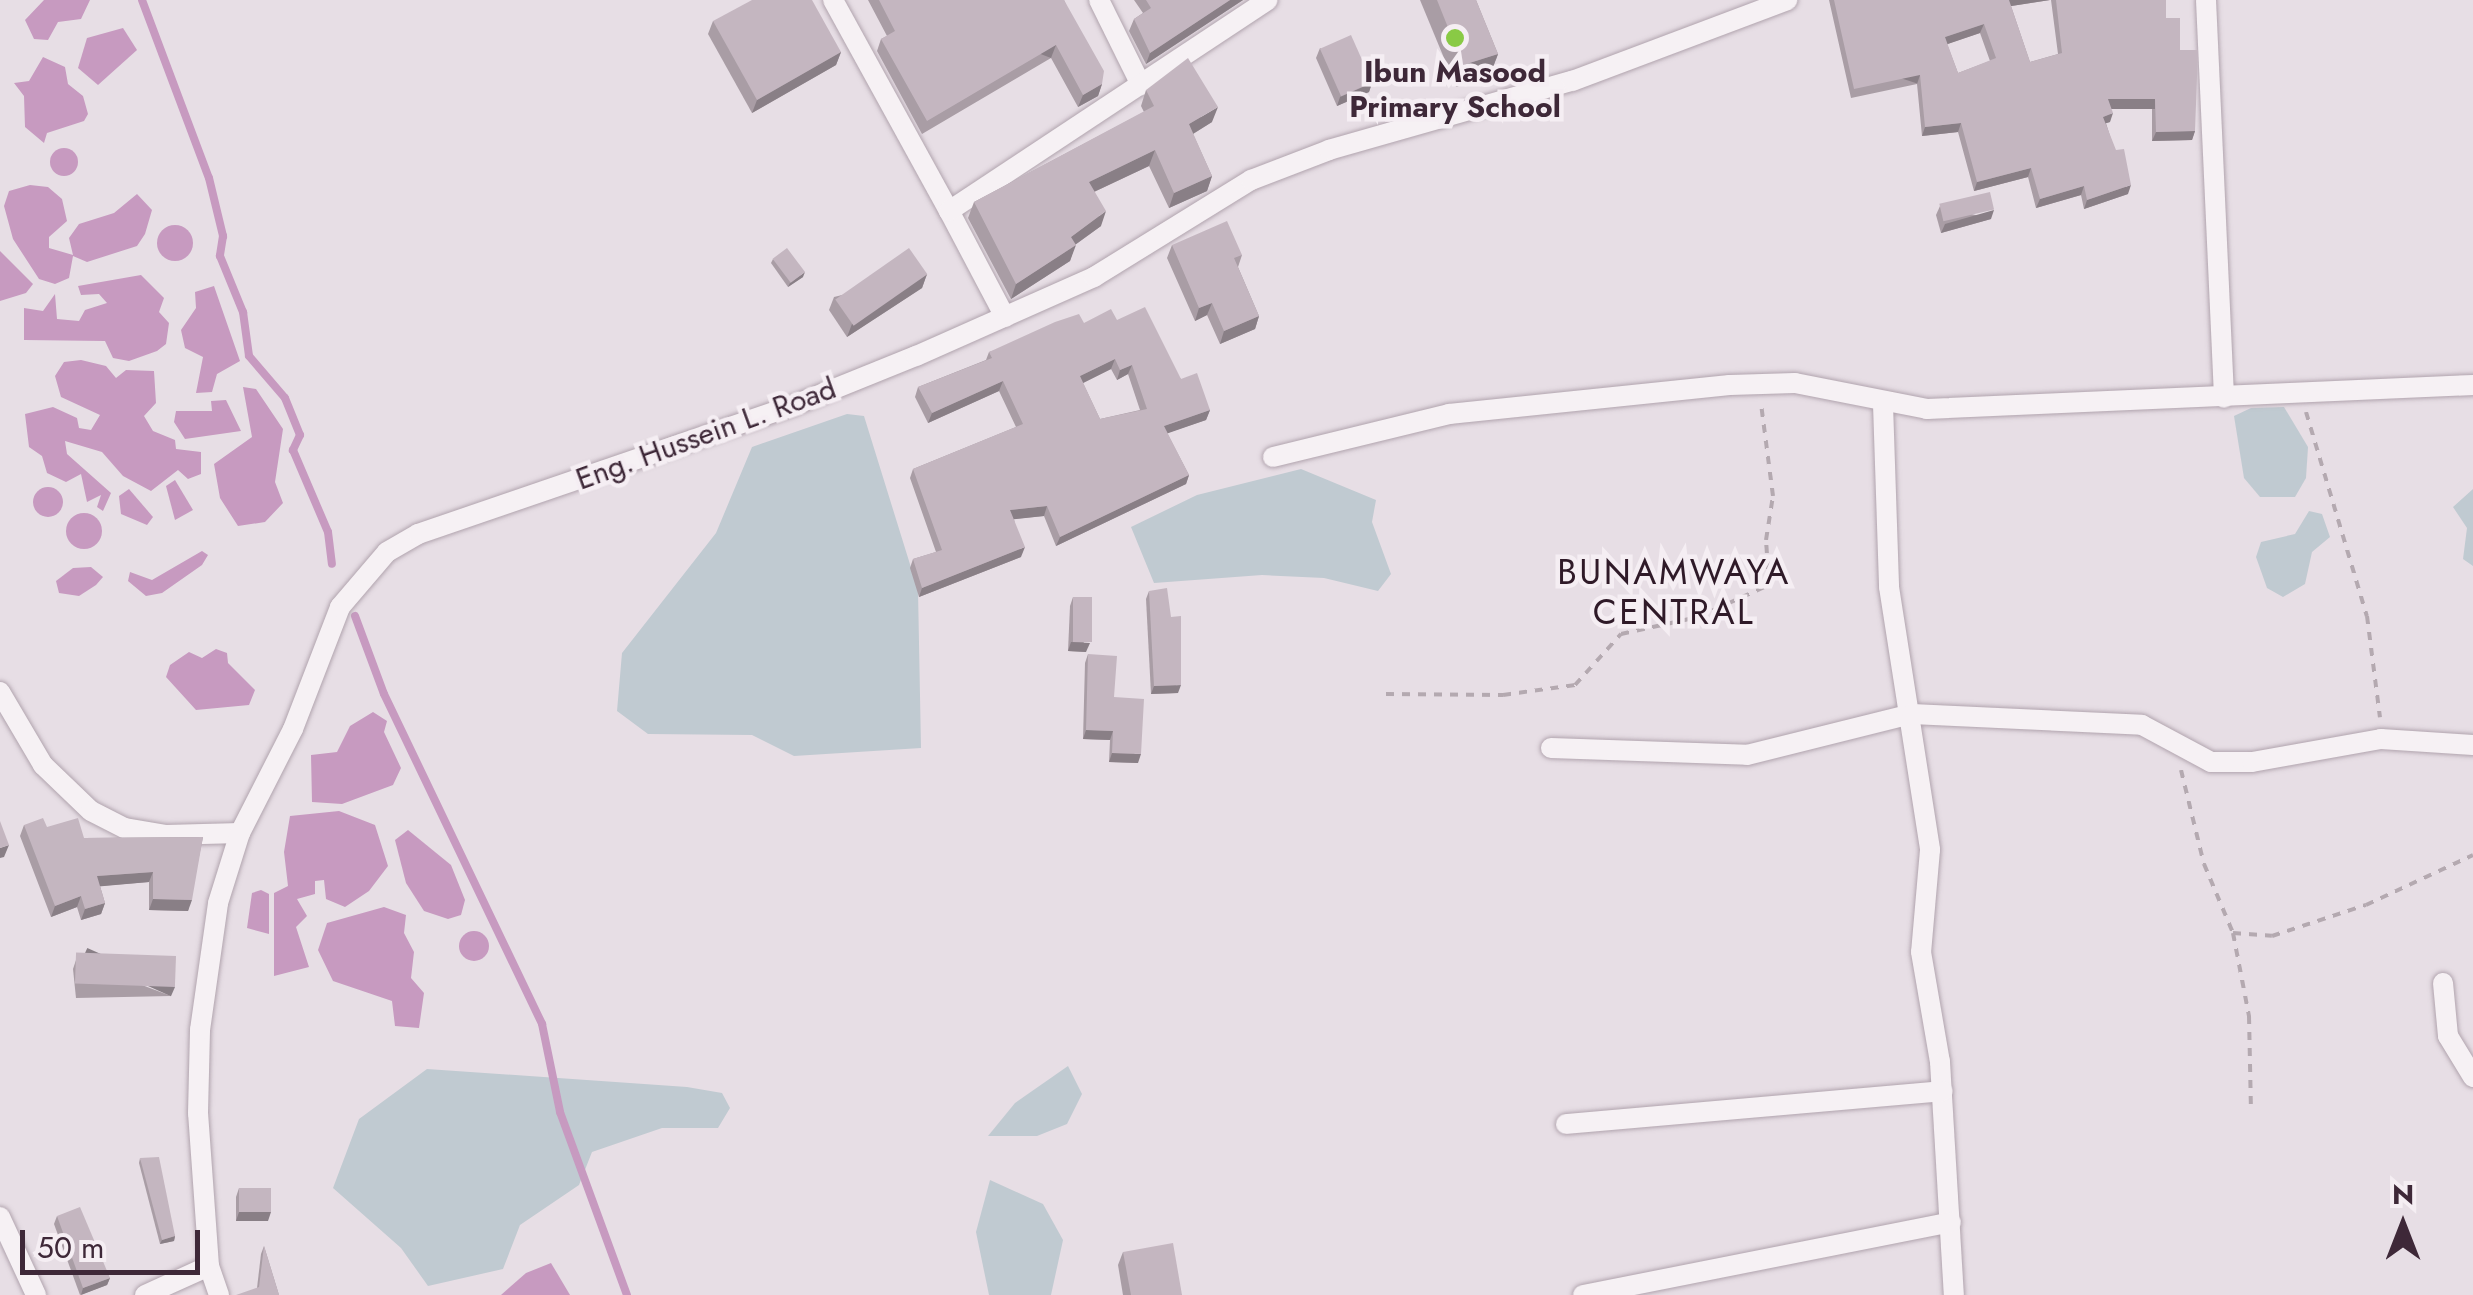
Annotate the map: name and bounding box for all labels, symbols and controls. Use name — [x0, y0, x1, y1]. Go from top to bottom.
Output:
marker: Ibun Masood Primary School — [1444, 27, 1466, 49]
place label: Ibun Masood Primary School — [1349, 54, 1561, 124]
street label: Eng. Hussein L. Road — [571, 370, 841, 498]
district label: BUNAMWAYA CENTRAL — [1557, 551, 1791, 633]
text: N — [2392, 1174, 2414, 1215]
north arrow — [2353, 1175, 2453, 1275]
scale bar — [25, 1210, 205, 1272]
text: 50 m — [37, 1226, 104, 1269]

